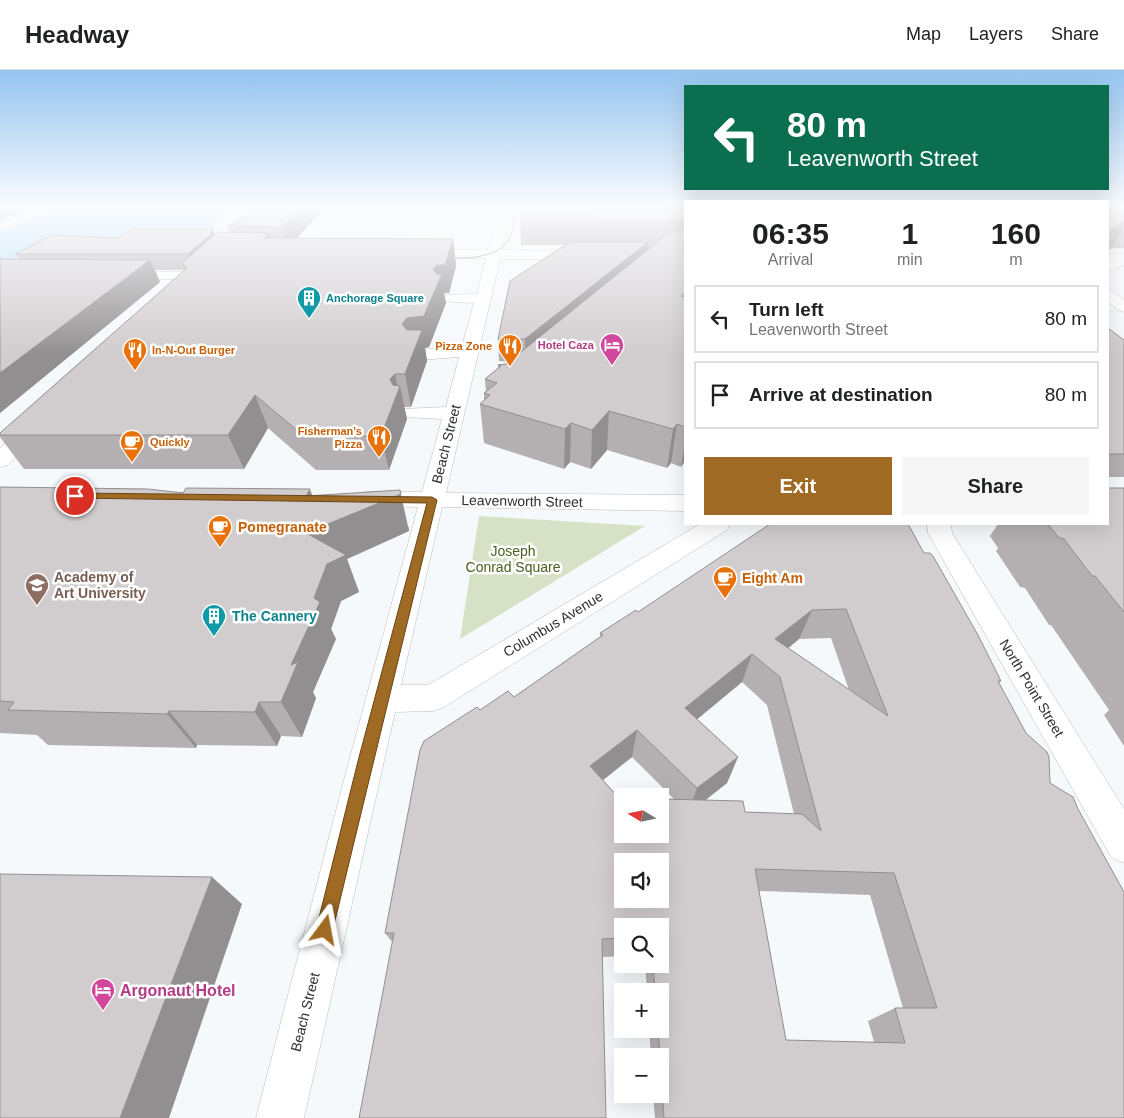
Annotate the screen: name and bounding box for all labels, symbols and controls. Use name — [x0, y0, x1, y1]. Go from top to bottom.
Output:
text: Headway — [25, 21, 129, 48]
text: Map — [906, 24, 941, 44]
text: Layers — [969, 24, 1023, 44]
text: Share — [1051, 24, 1099, 44]
icon: left — [704, 105, 769, 170]
text: 80 m — [787, 105, 867, 144]
text: Leavenworth Street — [787, 146, 978, 171]
text: 06:35 — [752, 217, 829, 250]
text: 1 — [901, 217, 918, 250]
text: 160 — [991, 217, 1041, 250]
text: Arrival — [768, 251, 813, 268]
text: min — [897, 251, 923, 268]
text: m — [1009, 251, 1022, 268]
building icon: Anchorage Square — [296, 285, 322, 319]
place label: Anchorage Square — [326, 292, 424, 304]
text: Turn left — [749, 299, 824, 320]
icon: left — [706, 305, 734, 333]
text: 80 m — [1045, 308, 1087, 329]
text: Leavenworth Street — [749, 321, 888, 338]
hotel icon: Hotel Caza — [599, 332, 625, 366]
restaurant icon: Pizza Zone — [497, 333, 523, 367]
restaurant icon: In-N-Out Burger — [122, 337, 148, 371]
place label: Hotel Caza — [538, 339, 595, 351]
place label: Pizza Zone — [435, 340, 492, 352]
place label: In-N-Out Burger — [152, 344, 236, 356]
icon: arrive — [706, 381, 734, 409]
text: Arrive at destination — [749, 384, 933, 405]
text: 80 m — [1045, 384, 1087, 405]
street label: Beach Street — [428, 403, 464, 485]
restaurant icon: Fisherman's Pizza — [366, 424, 392, 458]
place label: Fisherman's Pizza — [298, 425, 363, 450]
cafe icon: Quickly — [119, 429, 145, 463]
place label: Quickly — [150, 436, 191, 448]
button: Exit — [704, 457, 892, 515]
button: Share — [902, 457, 1089, 515]
pin — [54, 475, 96, 517]
icon: arrive — [61, 482, 89, 510]
street label: Leavenworth Street — [461, 492, 583, 510]
cafe icon: Pomegranate — [207, 514, 233, 548]
place label: Pomegranate — [238, 519, 327, 535]
park label: Joseph Conrad Square — [466, 543, 561, 575]
cafe icon: Eight Am — [712, 565, 738, 599]
place label: Academy of Art University — [54, 569, 146, 601]
place label: Eight Am — [742, 570, 803, 586]
school or university icon: Academy of Art University — [24, 572, 50, 606]
street label: Columbus Avenue — [500, 588, 606, 660]
building icon: The Cannery — [201, 603, 227, 637]
place label: The Cannery — [232, 608, 317, 624]
street label: North Point Street — [996, 636, 1068, 740]
north arrow — [614, 788, 669, 842]
map controls — [614, 788, 669, 1103]
button: sound — [614, 853, 669, 908]
position arrow — [298, 903, 350, 955]
button: search — [614, 918, 669, 973]
street label: Beach Street — [287, 971, 323, 1053]
hotel icon: Argonaut Hotel — [90, 977, 116, 1011]
place label: Argonaut Hotel — [120, 982, 236, 999]
button: + — [614, 983, 669, 1038]
button: − — [614, 1048, 669, 1103]

